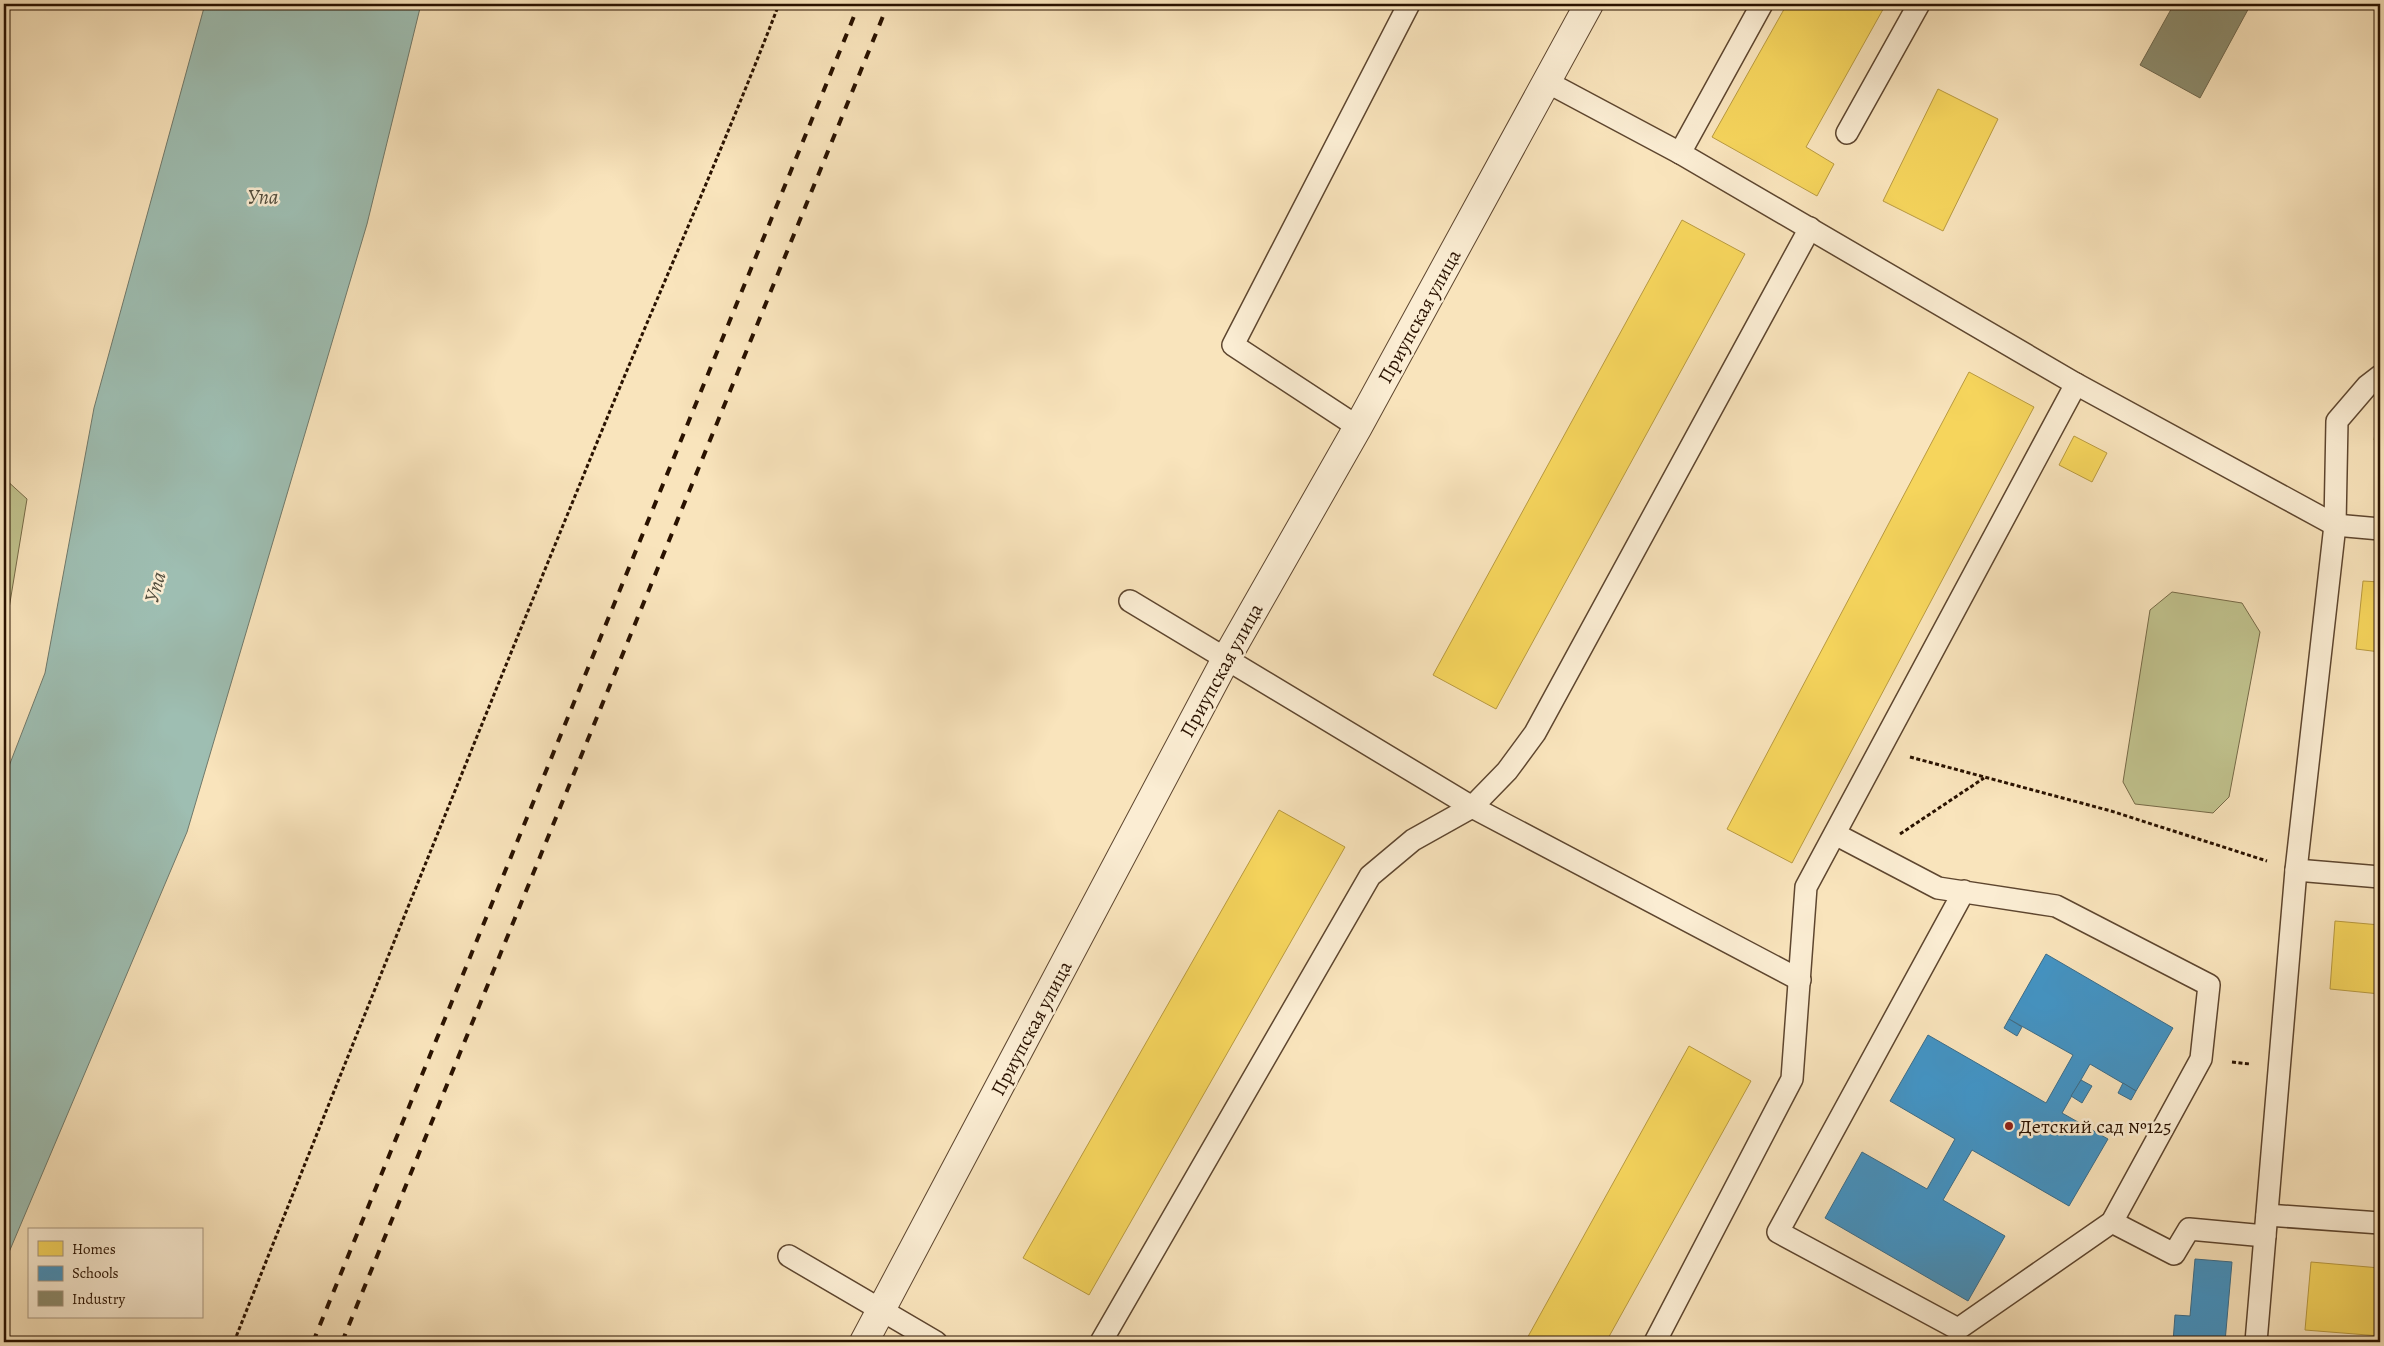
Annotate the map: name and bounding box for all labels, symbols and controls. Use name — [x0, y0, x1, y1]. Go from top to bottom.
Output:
water label: Упа — [247, 183, 279, 211]
street label: Приупская улица — [1371, 244, 1468, 388]
water label: Упа — [137, 568, 173, 606]
street label: Приупская улица — [1173, 598, 1270, 742]
street label: Приупская улица — [984, 955, 1079, 1101]
place label: Детский сад №125 — [2019, 1113, 2172, 1140]
marker: Детский сад №125 — [2003, 1120, 2015, 1132]
legend — [28, 1228, 202, 1318]
text: Homes — [72, 1239, 116, 1259]
text: Schools — [72, 1263, 119, 1283]
text: Industry — [72, 1289, 126, 1309]

